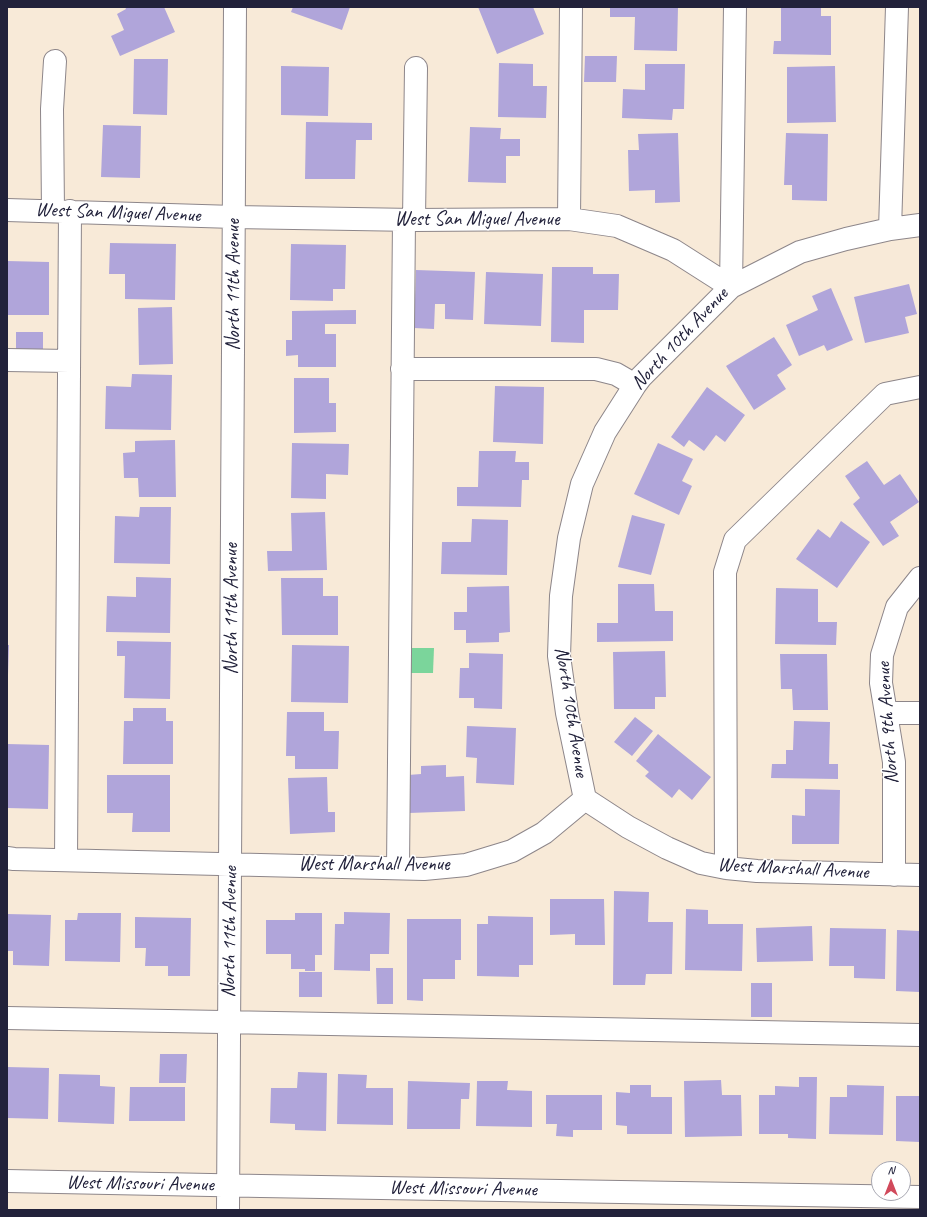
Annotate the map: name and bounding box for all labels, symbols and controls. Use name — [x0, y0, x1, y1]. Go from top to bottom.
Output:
street label: West San Miguel Avenue — [35, 198, 201, 228]
street label: West San Miguel Avenue — [395, 208, 559, 232]
street label: North 11th Avenue — [222, 219, 246, 351]
street label: North 10th Avenue — [626, 283, 734, 395]
street label: North 11th Avenue — [220, 543, 244, 675]
street label: North 10th Avenue — [549, 645, 593, 779]
street label: North 9th Avenue — [872, 661, 904, 785]
street label: West Marshall Avenue — [298, 853, 450, 877]
street label: West Marshall Avenue — [717, 853, 869, 885]
street label: North 11th Avenue — [217, 866, 243, 998]
north arrow — [871, 1161, 911, 1201]
text: N — [888, 1163, 894, 1177]
street label: West Missouri Avenue — [66, 1171, 214, 1197]
street label: West Missouri Avenue — [389, 1176, 537, 1202]

